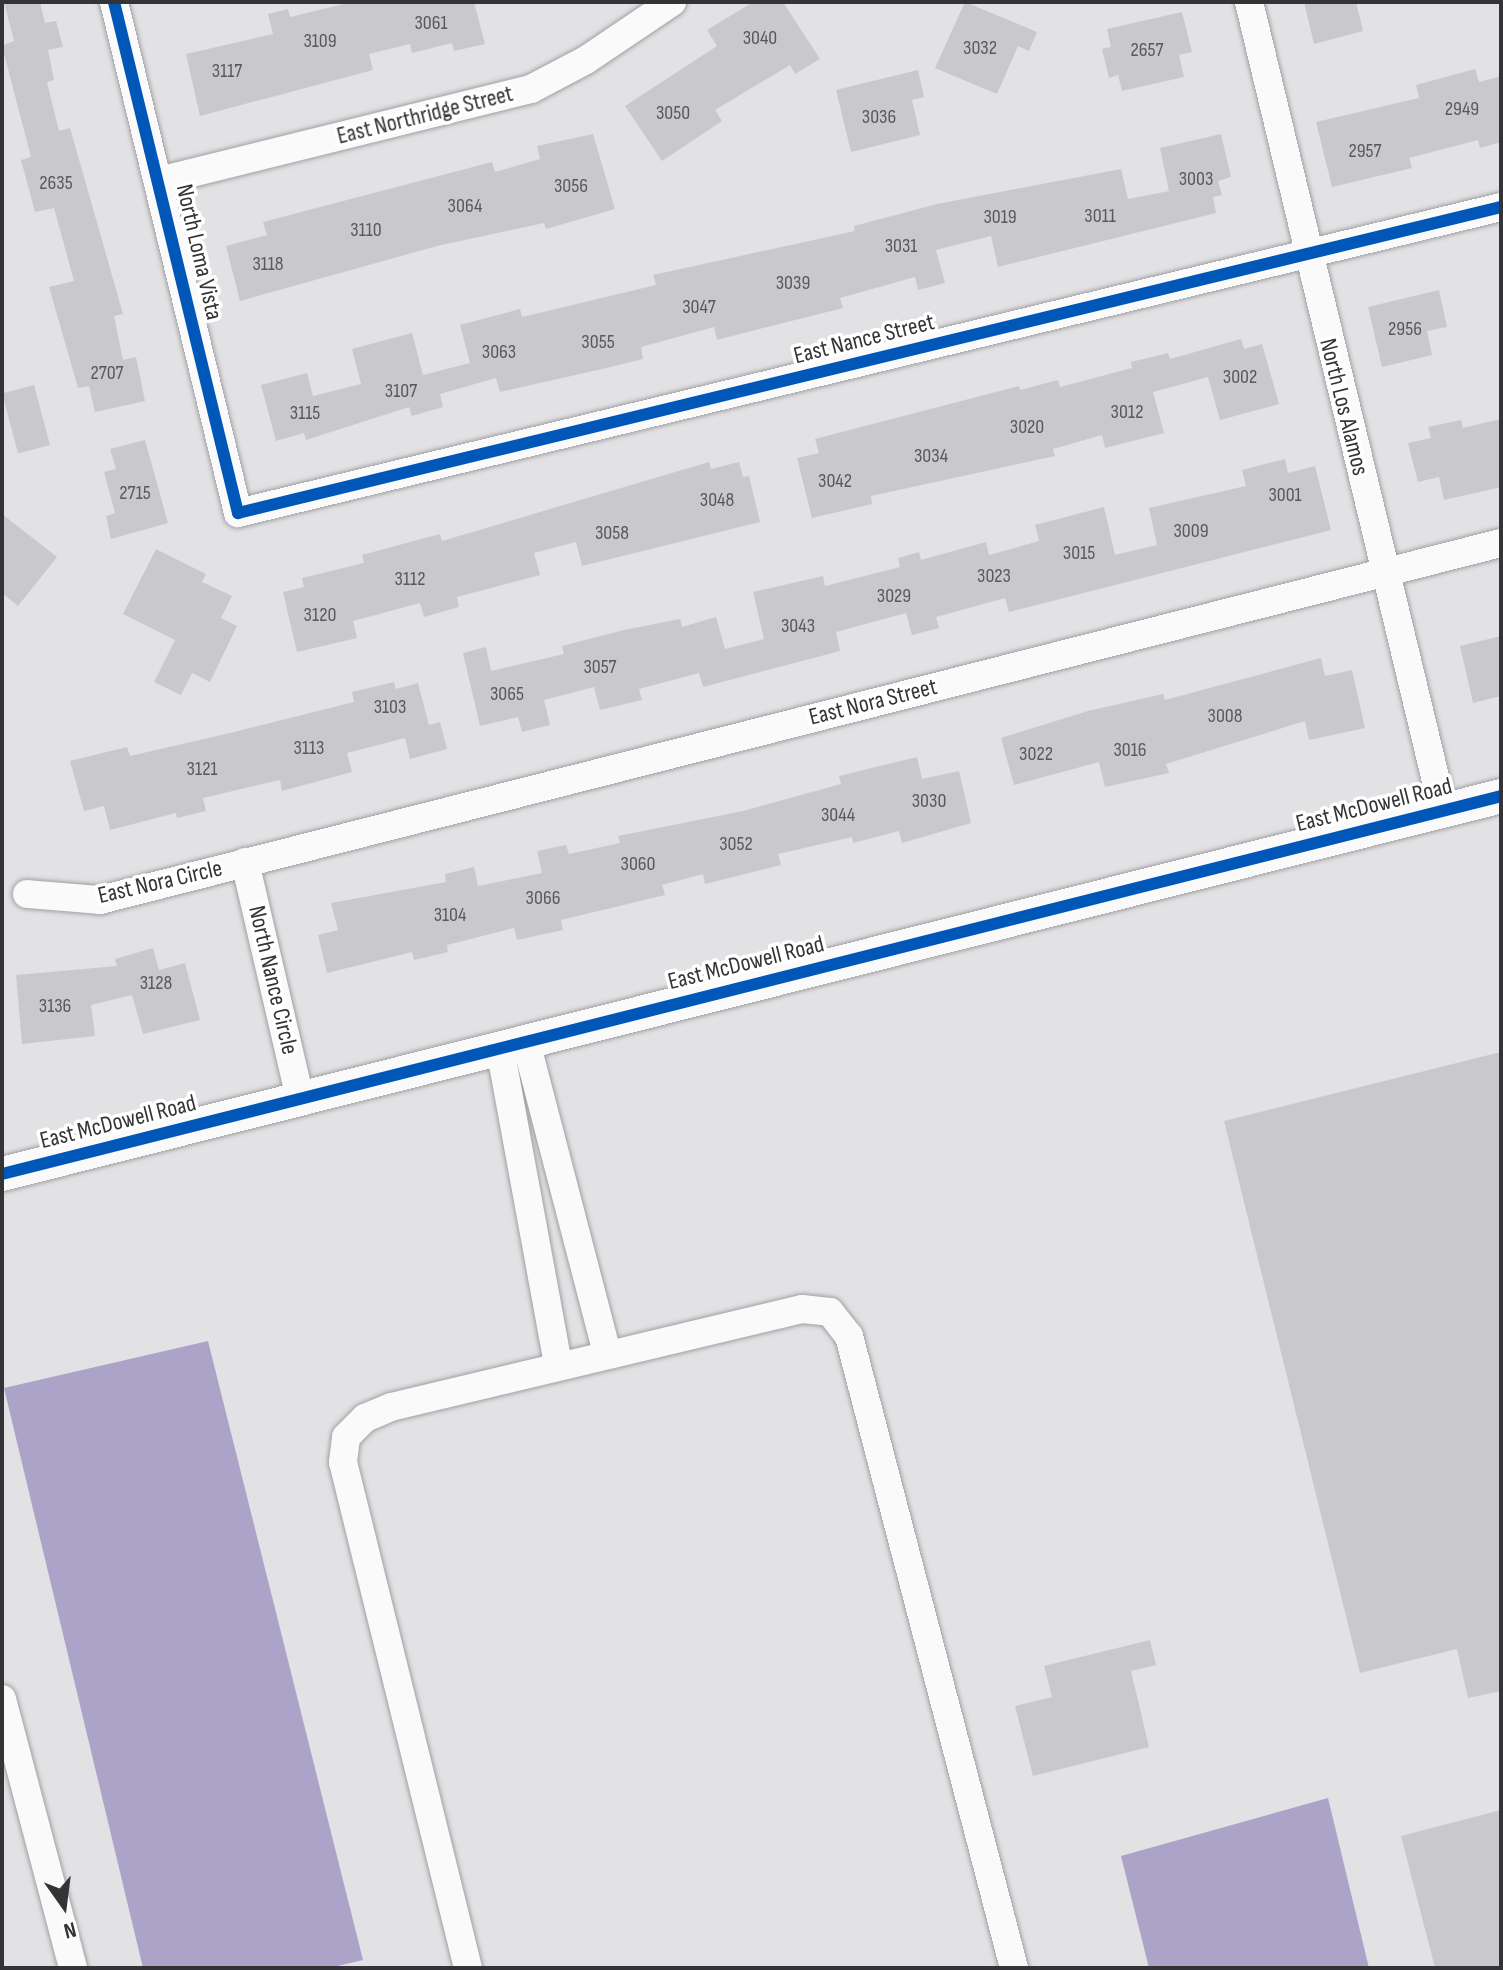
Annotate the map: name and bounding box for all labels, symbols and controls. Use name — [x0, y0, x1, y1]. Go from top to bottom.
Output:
house number: 3061 — [414, 11, 448, 35]
house number: 3040 — [743, 26, 777, 50]
house number: 3109 — [303, 29, 337, 53]
house number: 3032 — [963, 36, 997, 60]
house number: 2657 — [1131, 38, 1163, 62]
house number: 3117 — [212, 59, 242, 83]
street label: East Northridge Street — [334, 79, 516, 151]
house number: 2949 — [1445, 97, 1479, 121]
house number: 3050 — [656, 101, 690, 125]
house number: 3036 — [862, 105, 896, 129]
house number: 2957 — [1348, 139, 1382, 163]
house number: 3003 — [1179, 167, 1213, 191]
house number: 2635 — [39, 171, 73, 195]
house number: 3056 — [554, 174, 588, 198]
street label: North Loma Vista — [169, 181, 229, 323]
house number: 3064 — [448, 194, 482, 218]
house number: 3011 — [1084, 204, 1116, 228]
house number: 3019 — [983, 205, 1017, 229]
house number: 3110 — [350, 218, 382, 242]
house number: 3031 — [885, 234, 917, 258]
house number: 3118 — [252, 252, 284, 276]
house number: 3039 — [776, 271, 810, 295]
house number: 3047 — [682, 295, 716, 319]
street label: East Nance Street — [791, 308, 937, 370]
house number: 2956 — [1388, 317, 1422, 341]
house number: 3055 — [581, 330, 615, 354]
street label: North Los Alamos — [1313, 336, 1375, 478]
house number: 3063 — [482, 340, 516, 364]
house number: 2707 — [90, 361, 124, 385]
house number: 3002 — [1223, 365, 1257, 389]
house number: 3107 — [385, 379, 417, 403]
house number: 3012 — [1111, 400, 1143, 424]
house number: 3115 — [290, 401, 320, 425]
house number: 3020 — [1010, 415, 1044, 439]
house number: 3034 — [914, 444, 948, 468]
house number: 3042 — [818, 469, 852, 493]
house number: 2715 — [119, 481, 151, 505]
house number: 3001 — [1268, 483, 1302, 507]
house number: 3048 — [700, 488, 734, 512]
house number: 3009 — [1173, 519, 1209, 543]
house number: 3058 — [595, 521, 629, 545]
house number: 3015 — [1063, 541, 1095, 565]
house number: 3023 — [977, 564, 1011, 588]
house number: 3112 — [395, 567, 425, 591]
house number: 3029 — [877, 584, 911, 608]
house number: 3120 — [304, 603, 336, 627]
house number: 3043 — [781, 614, 815, 638]
house number: 3057 — [583, 655, 617, 679]
street label: East Nora Street — [806, 672, 940, 732]
house number: 3065 — [490, 682, 524, 706]
house number: 3103 — [374, 695, 406, 719]
house number: 3008 — [1208, 704, 1242, 728]
house number: 3113 — [294, 736, 324, 760]
house number: 3016 — [1113, 738, 1147, 762]
house number: 3022 — [1019, 742, 1053, 766]
house number: 3121 — [187, 757, 217, 781]
street label: East McDowell Road — [1293, 772, 1455, 838]
house number: 3030 — [912, 789, 946, 813]
house number: 3044 — [821, 803, 855, 827]
house number: 3052 — [719, 832, 753, 856]
house number: 3060 — [621, 852, 655, 876]
street label: East Nora Circle — [95, 854, 225, 910]
house number: 3066 — [526, 886, 560, 910]
street label: North Nance Circle — [242, 903, 304, 1057]
house number: 3104 — [434, 903, 466, 927]
street label: East McDowell Road — [665, 930, 827, 996]
house number: 3128 — [140, 971, 172, 995]
house number: 3136 — [39, 994, 71, 1018]
street label: East McDowell Road — [37, 1089, 199, 1155]
north arrow — [24, 1866, 104, 1946]
text: N — [61, 1915, 79, 1944]

